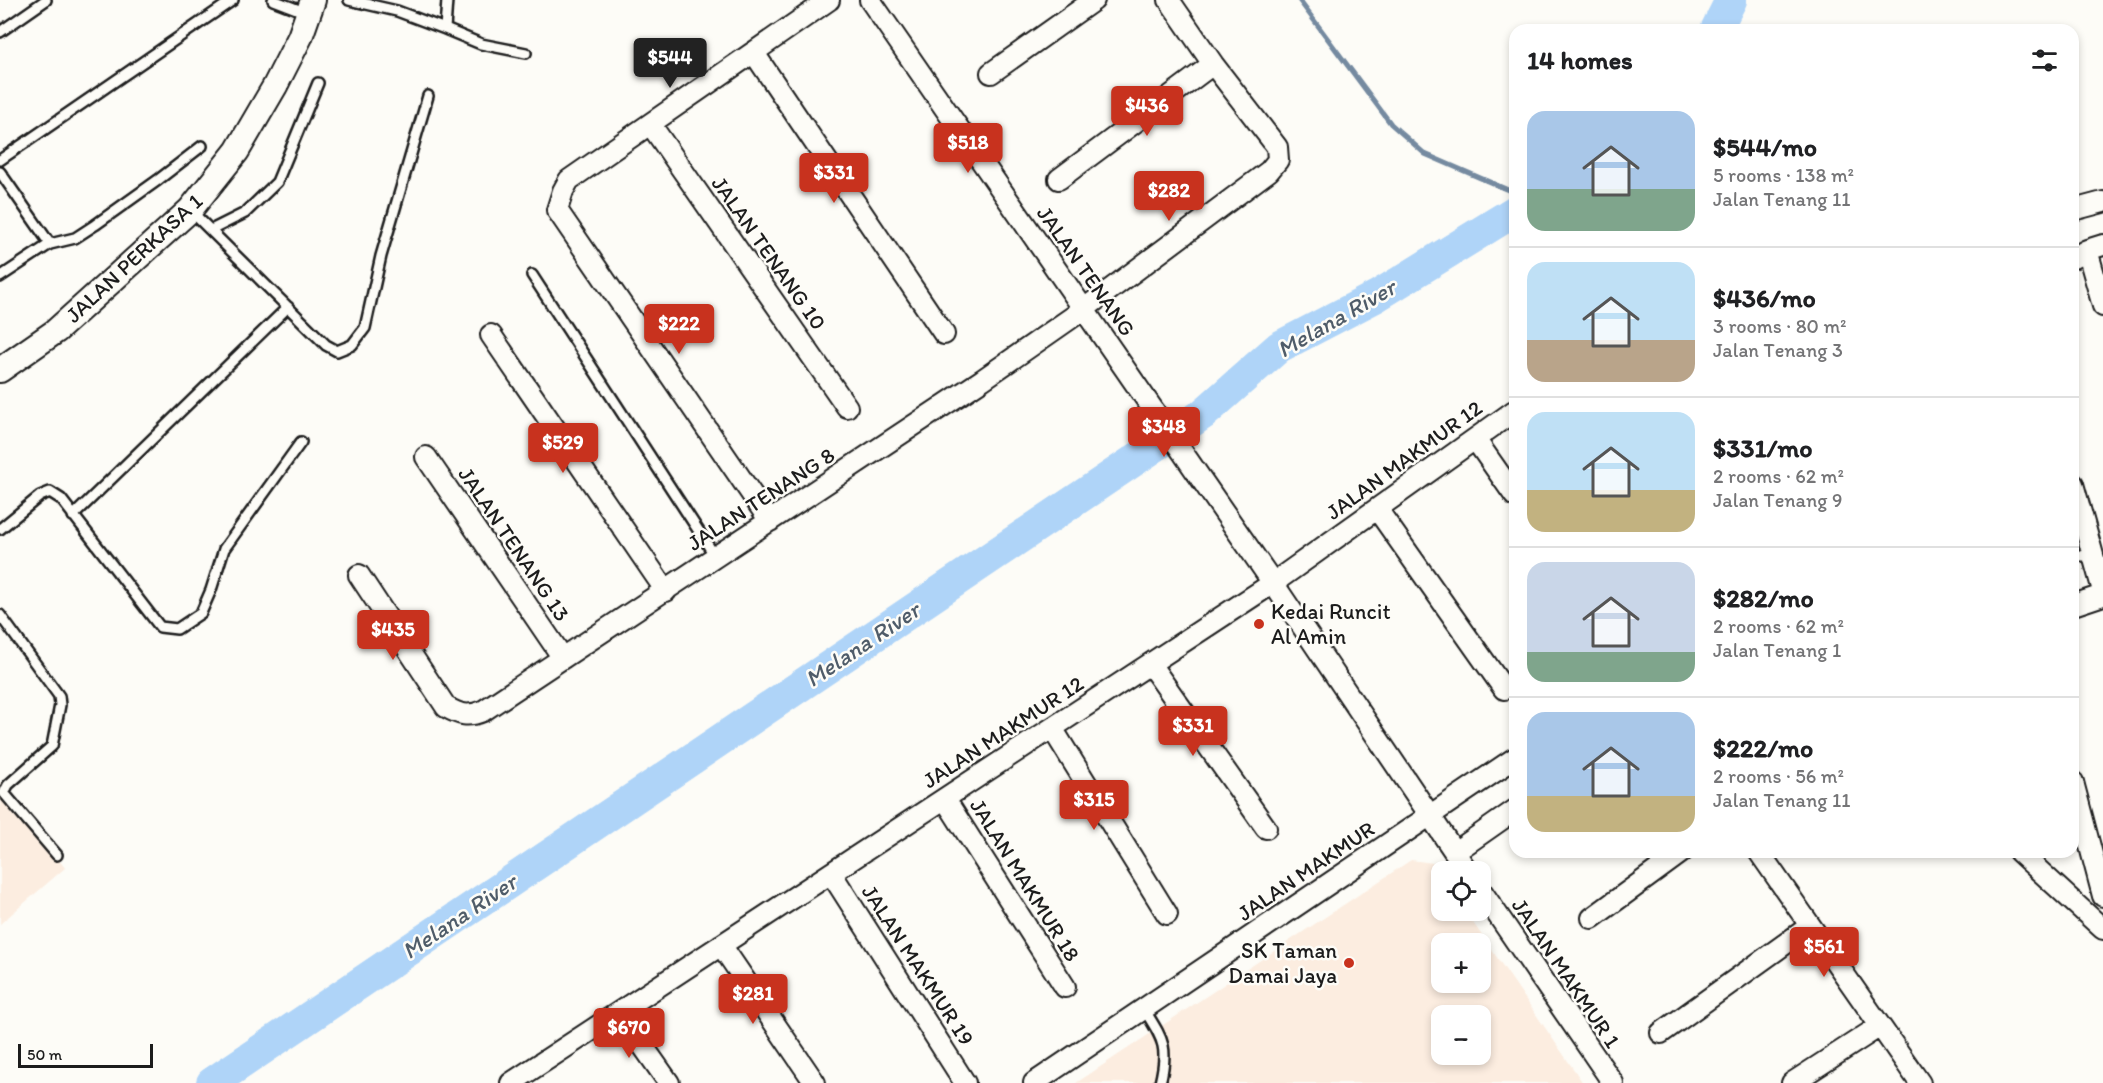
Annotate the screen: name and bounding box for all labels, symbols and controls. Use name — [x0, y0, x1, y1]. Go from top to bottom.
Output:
pin: $544 — [634, 38, 706, 89]
text: 14 homes — [1527, 44, 1633, 76]
icon: filters — [2028, 44, 2061, 77]
text: $544 — [648, 45, 692, 69]
pin: $436 — [1111, 86, 1183, 137]
text: $436 — [1125, 93, 1169, 117]
pin: $518 — [932, 123, 1004, 174]
text: $518 — [948, 130, 988, 154]
text: $544/mo — [1713, 131, 1817, 163]
icon: home — [1575, 135, 1647, 207]
pin: $331 — [798, 153, 870, 204]
text: $331 — [813, 160, 855, 184]
text: 5 rooms · 138 m² — [1713, 163, 1854, 187]
street label: JALAN TENANG 10 — [706, 171, 832, 335]
pin: $282 — [1133, 171, 1205, 222]
text: $282 — [1148, 178, 1190, 202]
text: Jalan Tenang 11 — [1713, 187, 1851, 211]
street label: JALAN PERKASA 1 — [60, 188, 208, 328]
street label: JALAN TENANG — [1031, 201, 1141, 341]
water label: Melana River — [1271, 271, 1403, 364]
text: $436/mo — [1713, 282, 1816, 314]
icon: home — [1575, 286, 1647, 358]
pin: $222 — [643, 304, 715, 355]
text: $222 — [658, 311, 700, 335]
text: 3 rooms · 80 m² — [1713, 314, 1846, 338]
text: Jalan Tenang 3 — [1713, 338, 1843, 362]
street label: JALAN MAKMUR 12 — [1321, 394, 1488, 526]
pin: $348 — [1128, 407, 1200, 458]
text: $348 — [1142, 414, 1186, 438]
pin: $529 — [527, 423, 599, 474]
text: $529 — [542, 430, 584, 454]
text: $331/mo — [1713, 432, 1813, 464]
icon: home — [1575, 436, 1647, 508]
street label: JALAN TENANG 8 — [682, 441, 840, 557]
street label: JALAN TENANG 13 — [452, 462, 576, 626]
text: 2 rooms · 62 m² — [1713, 464, 1844, 488]
text: Jalan Tenang 9 — [1713, 488, 1842, 512]
text: $282/mo — [1713, 582, 1814, 614]
icon: home — [1575, 586, 1647, 658]
water label: Melana River — [799, 594, 927, 693]
place label: Kedai Runcit Al Amin — [1271, 598, 1391, 650]
pin: $435 — [357, 610, 429, 661]
text: 2 rooms · 62 m² — [1713, 614, 1844, 638]
text: $435 — [371, 617, 415, 641]
marker: Kedai Runcit Al Amin — [1252, 617, 1266, 631]
text: Jalan Tenang 1 — [1713, 638, 1841, 662]
street label: JALAN MAKMUR 12 — [917, 670, 1089, 794]
pin: $331 — [1157, 706, 1229, 757]
text: $331 — [1172, 713, 1214, 737]
text: $222/mo — [1713, 732, 1813, 764]
icon: home — [1575, 736, 1647, 808]
text: 2 rooms · 56 m² — [1713, 764, 1844, 788]
pin: $315 — [1058, 780, 1130, 831]
text: $315 — [1074, 787, 1114, 811]
text: Jalan Tenang 11 — [1713, 788, 1851, 812]
street label: JALAN MAKMUR 18 — [964, 794, 1086, 966]
street label: JALAN MAKMUR — [1232, 815, 1380, 927]
map controls — [1431, 861, 1491, 1065]
button: locate — [1431, 861, 1491, 921]
water label: Melana River — [396, 866, 524, 965]
street label: JALAN MAKMUR 19 — [856, 880, 980, 1050]
street label: JALAN MAKMUR 1 — [1506, 893, 1626, 1053]
pin: $561 — [1788, 927, 1860, 978]
button: + — [1431, 933, 1491, 993]
text: $561 — [1804, 934, 1844, 958]
place label: SK Taman Damai Jaya — [1228, 937, 1337, 989]
marker: SK Taman Damai Jaya — [1342, 956, 1356, 970]
pin: $281 — [717, 974, 789, 1025]
text: $281 — [733, 981, 773, 1005]
button: − — [1431, 1005, 1491, 1065]
pin: $670 — [593, 1008, 665, 1059]
text: $670 — [608, 1015, 650, 1039]
scale bar — [18, 1041, 153, 1068]
text: 50 m — [27, 1045, 62, 1064]

